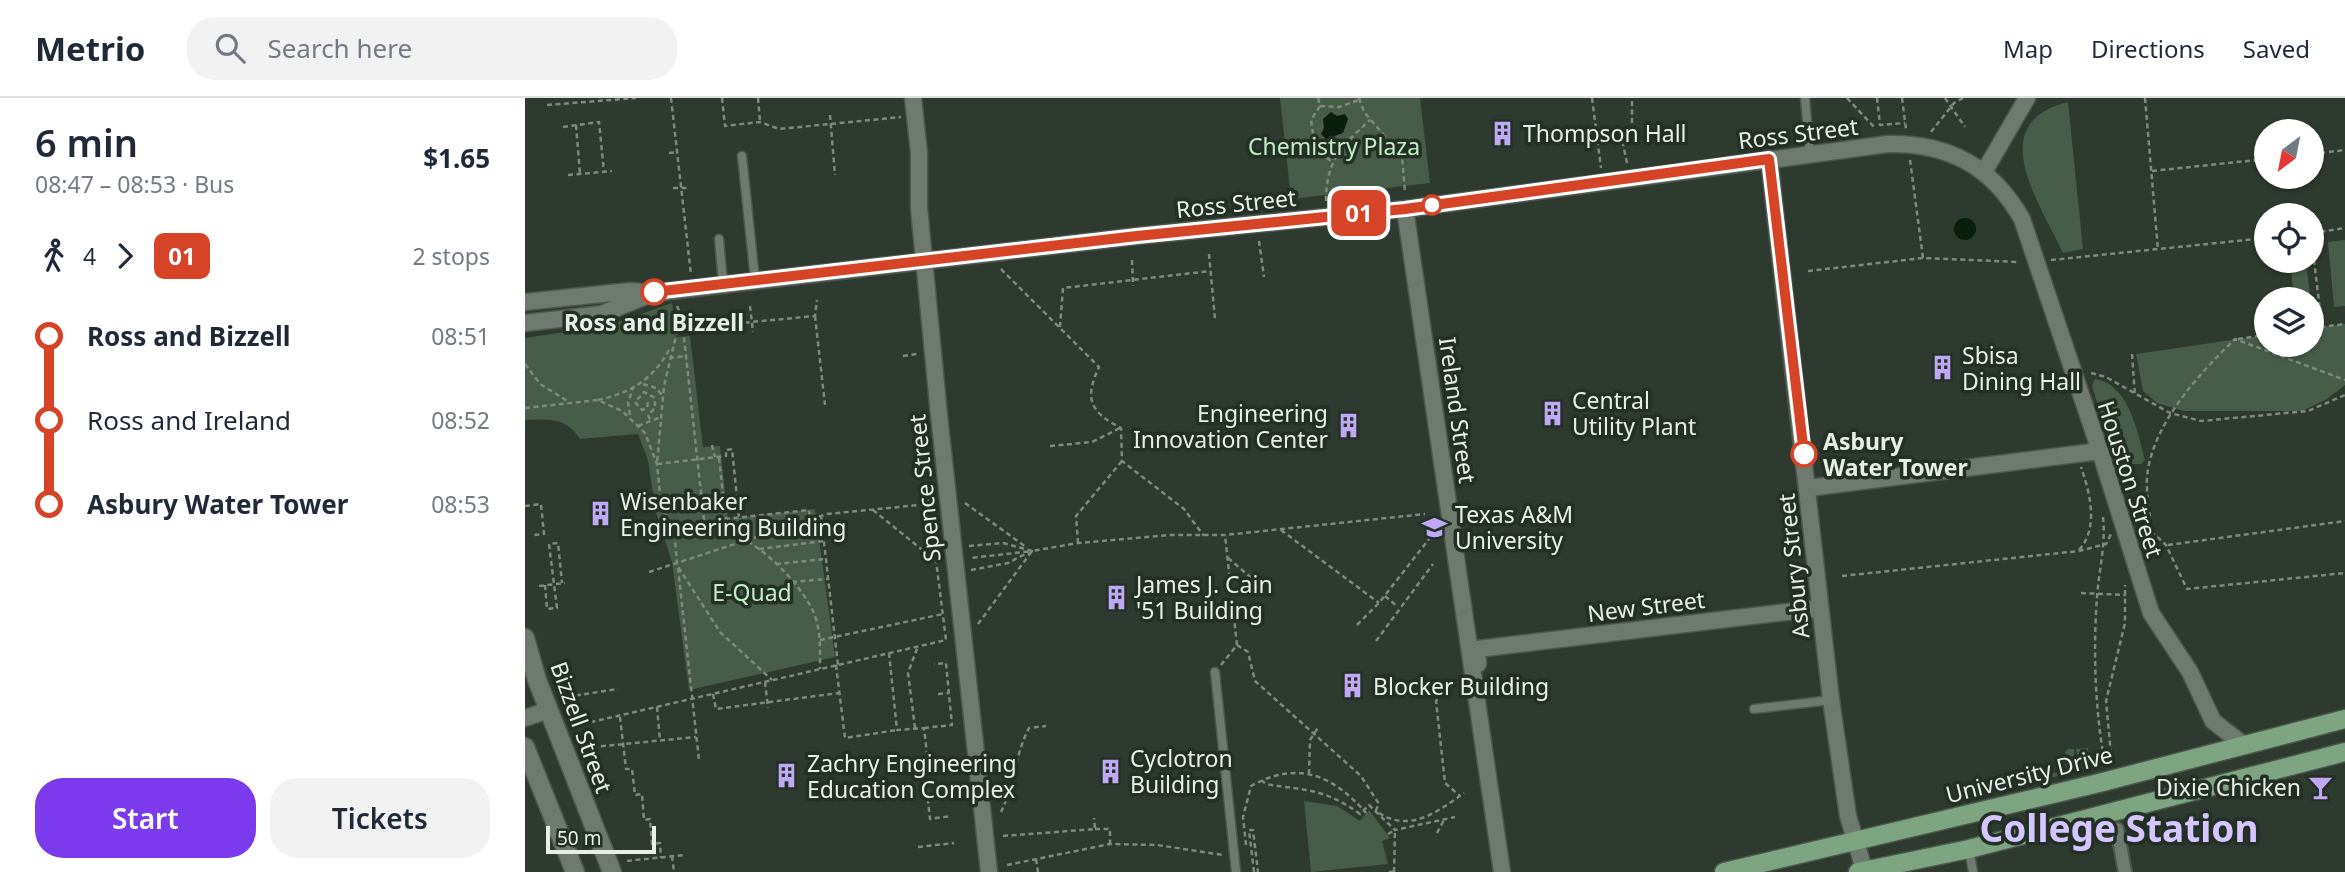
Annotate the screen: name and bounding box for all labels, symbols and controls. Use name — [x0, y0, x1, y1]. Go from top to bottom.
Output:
search box — [187, 17, 677, 80]
text: Metrio — [35, 26, 145, 71]
icon: search — [211, 29, 249, 67]
text: Search here — [267, 30, 412, 66]
text: Map — [2003, 32, 2053, 65]
text: Directions — [2091, 32, 2205, 65]
text: Saved — [2243, 32, 2310, 65]
street label: Ross Street — [1736, 110, 1860, 156]
text: 6 min — [35, 116, 138, 168]
place label: Thompson Hall — [1523, 117, 1687, 149]
building icon: Thompson Hall — [1489, 119, 1517, 147]
north arrow — [2254, 119, 2324, 189]
map controls — [2254, 119, 2324, 357]
park label: Chemistry Plaza — [1248, 130, 1420, 162]
text: $1.65 — [423, 140, 490, 176]
text: 08:47 – 08:53 · Bus — [35, 168, 234, 200]
street label: Ross Street — [1174, 181, 1298, 225]
line badge: 01 — [1327, 190, 1391, 236]
unlabelled marker — [1422, 195, 1442, 215]
text: 01 — [1345, 196, 1373, 229]
button: locate — [2254, 203, 2324, 273]
icon: walk — [35, 237, 73, 275]
icon: forward — [106, 237, 144, 275]
text: 01 — [168, 239, 196, 272]
text: 4 — [83, 240, 96, 272]
text: 2 stops — [412, 240, 490, 272]
marker: Ross and Bizzell — [641, 279, 667, 305]
button: layers — [2254, 287, 2324, 357]
place label: Ross and Bizzell — [564, 306, 744, 338]
text: Ross and Bizzell — [87, 318, 291, 354]
text: 08:51 — [431, 320, 490, 352]
street label: Ireland Street — [1432, 335, 1484, 485]
place label: Sbisa Dining Hall — [1962, 339, 2081, 397]
building icon: Sbisa Dining Hall — [1928, 354, 1956, 382]
place label: Central Utility Plant — [1572, 384, 1696, 442]
place label: Engineering Innovation Center — [1133, 397, 1329, 455]
street label: Houston Street — [2091, 397, 2171, 561]
building icon: Central Utility Plant — [1538, 399, 1566, 427]
text: Ross and Ireland — [87, 402, 291, 438]
text: 08:52 — [431, 404, 490, 436]
building icon: Engineering Innovation Center — [1334, 412, 1362, 440]
street label: Spence Street — [900, 413, 948, 563]
place label: Asbury Water Tower — [1823, 425, 1968, 483]
marker: Asbury Water Tower — [1791, 441, 1817, 467]
place label: Wisenbaker Engineering Building — [620, 485, 846, 543]
text: Asbury Water Tower — [87, 486, 348, 522]
text: 08:53 — [431, 488, 490, 520]
street label: Asbury Street — [1769, 492, 1817, 640]
place label: Texas A&M University — [1455, 498, 1573, 556]
building icon: Wisenbaker Engineering Building — [586, 500, 614, 528]
school or university icon: Texas A&M University — [1421, 513, 1449, 541]
place label: James J. Cain '51 Building — [1134, 568, 1273, 626]
park label: E-Quad — [712, 576, 792, 608]
building icon: James J. Cain '51 Building — [1102, 583, 1130, 611]
street label: New Street — [1585, 583, 1707, 629]
street label: Bizzell Street — [543, 657, 621, 797]
place label: Blocker Building — [1373, 670, 1549, 702]
building icon: Blocker Building — [1339, 672, 1367, 700]
street label: University Drive — [1942, 738, 2116, 810]
place label: Cyclotron Building — [1130, 742, 1233, 800]
place label: Zachry Engineering Education Complex — [807, 747, 1017, 805]
building icon: Cyclotron Building — [1096, 757, 1124, 785]
building icon: Zachry Engineering Education Complex — [773, 762, 801, 790]
place label: Dixie Chicken — [2156, 771, 2301, 803]
bar icon: Dixie Chicken — [2307, 773, 2335, 801]
button: Start — [35, 778, 256, 858]
button: Tickets — [270, 778, 490, 858]
district label: College Station — [1979, 802, 2259, 853]
scale bar — [546, 823, 656, 855]
text: 50 m — [557, 825, 601, 851]

